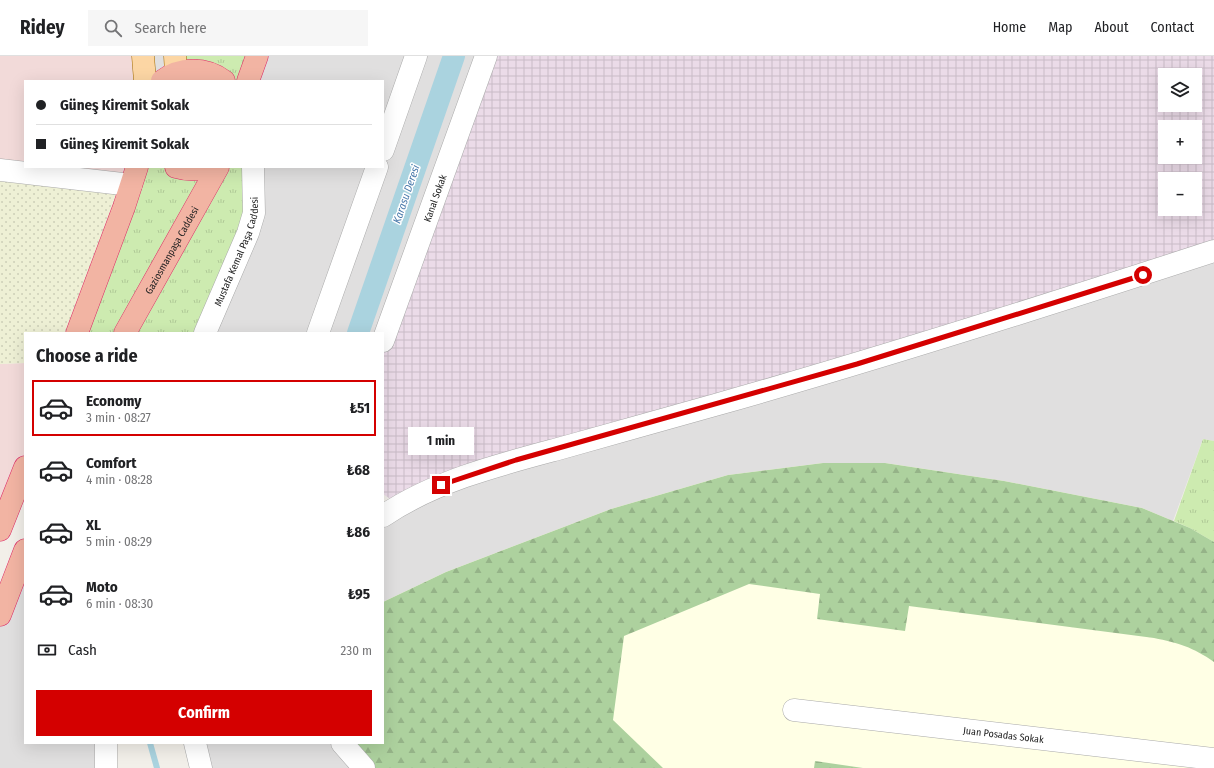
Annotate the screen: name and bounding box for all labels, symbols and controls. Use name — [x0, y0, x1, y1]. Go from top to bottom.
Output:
search box — [88, 10, 368, 46]
text: Ridey — [20, 16, 64, 39]
icon: search — [102, 17, 124, 39]
text: Search here — [134, 19, 207, 37]
text: Home — [993, 19, 1026, 36]
text: Map — [1048, 19, 1072, 36]
text: About — [1094, 19, 1129, 36]
text: Contact — [1151, 19, 1194, 36]
map controls — [1158, 68, 1202, 216]
button: layers — [1158, 68, 1202, 112]
text: Güneş Kiremit Sokak — [60, 96, 189, 114]
button: + — [1158, 120, 1202, 164]
text: Güneş Kiremit Sokak — [60, 135, 189, 153]
water label: Karasu Deresi — [390, 163, 423, 225]
button: − — [1158, 172, 1202, 216]
street label: Kanal Sokak — [422, 173, 450, 224]
street label: Mustafa Kemal Paşa Caddesi — [212, 197, 261, 308]
street label: Gaziosmanpaşa Caddesi — [143, 205, 202, 297]
route start — [1134, 266, 1152, 284]
text: Choose a ride — [36, 345, 138, 367]
icon: car — [38, 390, 74, 426]
text: Economy — [86, 392, 141, 410]
text: ₺51 — [350, 399, 370, 417]
text: 3 min · 08:27 — [86, 410, 151, 425]
callout: 1 min — [408, 427, 474, 455]
text: 1 min — [427, 433, 455, 448]
icon: car — [38, 452, 74, 488]
text: Comfort — [86, 454, 137, 472]
text: ₺68 — [346, 461, 370, 479]
text: 4 min · 08:28 — [86, 472, 153, 487]
route end — [432, 476, 450, 494]
icon: car — [38, 514, 74, 550]
text: XL — [86, 516, 101, 534]
text: ₺86 — [346, 523, 370, 541]
text: 5 min · 08:29 — [86, 534, 152, 549]
icon: car — [38, 576, 74, 612]
text: Moto — [86, 578, 118, 596]
text: ₺95 — [348, 585, 370, 603]
text: 6 min · 08:30 — [86, 596, 153, 611]
icon: cash — [36, 639, 58, 661]
text: Cash — [68, 641, 97, 659]
text: 230 m — [341, 643, 372, 658]
button: Confirm — [36, 690, 372, 736]
street label: Juan Posadas Sokak — [963, 725, 1045, 746]

